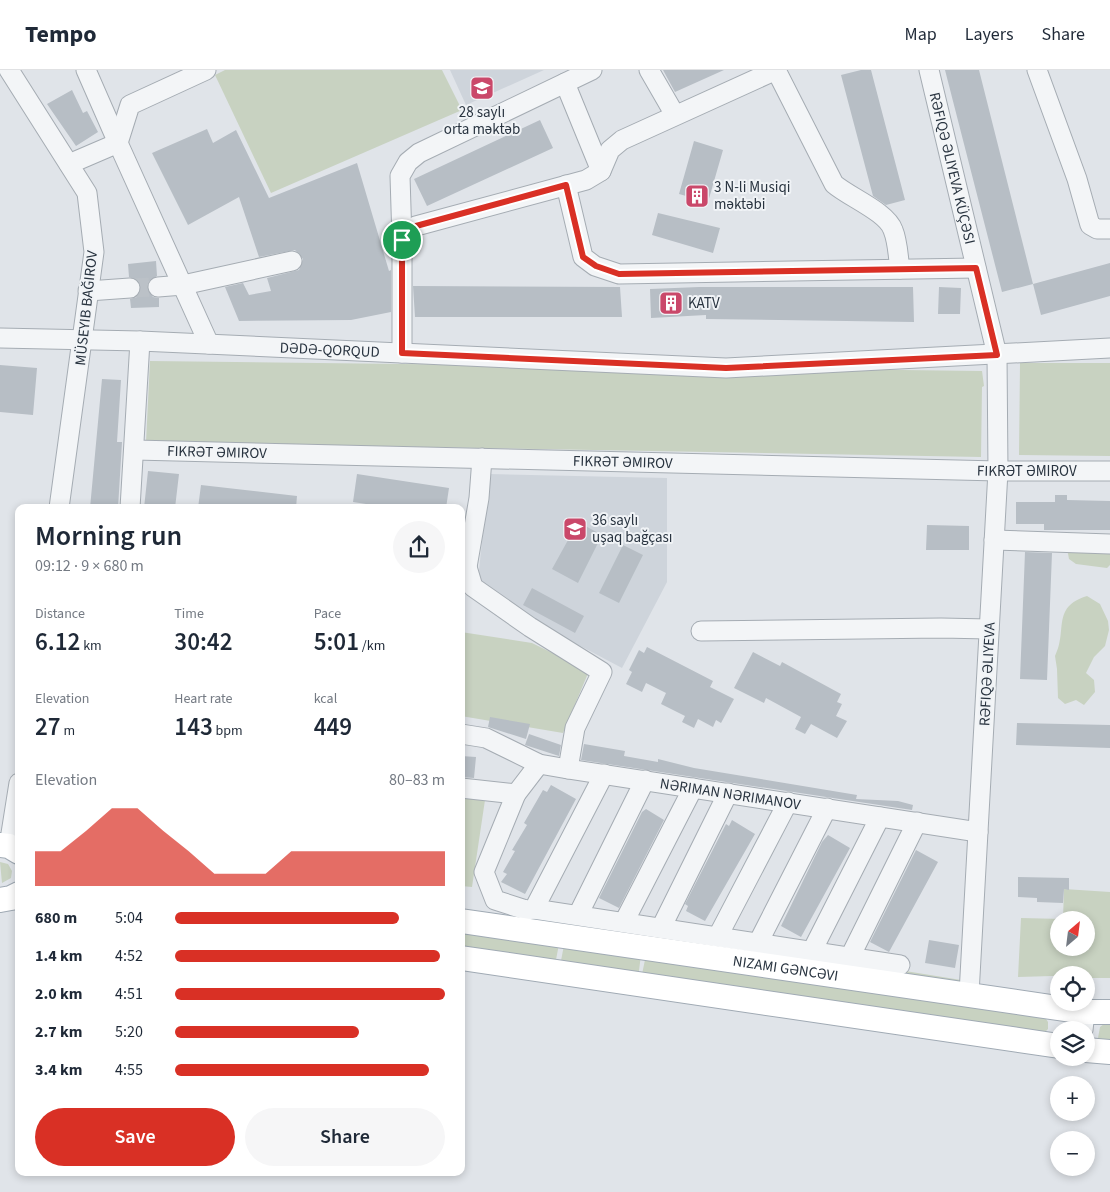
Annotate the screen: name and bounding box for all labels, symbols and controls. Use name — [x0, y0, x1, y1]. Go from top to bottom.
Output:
text: Tempo — [25, 17, 97, 52]
text: Map — [905, 22, 937, 47]
text: Layers — [965, 22, 1014, 47]
text: Share — [1042, 22, 1085, 47]
school or university icon: 28 saylı orta məktəb — [469, 75, 495, 101]
street label: RƏFIQƏ ƏLIYEVA KÜÇƏSI — [924, 90, 980, 246]
place label: 28 saylı orta məktəb — [444, 102, 520, 140]
place label: 3 N-li Musiqi məktəbi — [714, 177, 790, 215]
building icon: 3 N-li Musiqi məktəbi — [684, 183, 710, 209]
pin — [381, 219, 423, 261]
icon: arrive — [388, 226, 416, 254]
street label: MÜSEYIB BAĞIROV — [70, 249, 103, 367]
building icon: KATV — [658, 290, 684, 316]
place label: KATV — [688, 293, 720, 314]
street label: DƏDƏ-QORQUD — [279, 337, 380, 363]
street label: FIKRƏT ƏMIROV — [167, 441, 267, 464]
street label: FIKRƏT ƏMIROV — [573, 451, 673, 474]
street label: FIKRƏT ƏMIROV — [977, 460, 1077, 482]
place label: 36 saylı uşaq bağçası — [592, 510, 673, 548]
text: Morning run — [35, 516, 182, 556]
school or university icon: 36 saylı uşaq bağçası — [562, 516, 588, 542]
button: share — [393, 521, 445, 573]
text: 09:12 · 9 × 680 m — [35, 555, 144, 577]
text: Distance — [35, 604, 85, 624]
text: Time — [174, 604, 204, 624]
text: Pace — [314, 604, 341, 624]
street label: RƏFIQƏ ƏLIYEVA — [974, 621, 1001, 726]
text: 6.12 — [35, 624, 80, 660]
text: 30:42 — [174, 624, 233, 660]
text: 5:01 — [314, 624, 359, 660]
text: km — [80, 636, 102, 656]
text: /km — [359, 636, 385, 656]
text: Elevation — [35, 689, 90, 709]
text: Heart rate — [174, 689, 233, 709]
text: kcal — [314, 689, 337, 709]
text: 27 — [35, 709, 61, 745]
text: 143 — [174, 709, 213, 745]
text: 449 — [314, 709, 352, 745]
text: m — [61, 721, 75, 741]
text: bpm — [213, 721, 243, 741]
text: Elevation — [35, 769, 97, 791]
text: 80–83 m — [389, 769, 445, 791]
street label: NƏRIMAN NƏRIMANOV — [658, 773, 802, 816]
text: 680 m — [35, 907, 77, 929]
text: 5:04 — [115, 907, 143, 929]
north arrow — [1050, 911, 1095, 956]
map controls — [1050, 911, 1095, 1176]
text: 1.4 km — [35, 945, 82, 967]
text: 4:52 — [115, 945, 143, 967]
street label: NIZAMI GƏNCƏVI — [731, 951, 840, 987]
button: locate — [1050, 966, 1095, 1011]
text: 2.0 km — [35, 983, 82, 1005]
text: 4:51 — [115, 983, 143, 1005]
text: 2.7 km — [35, 1021, 82, 1043]
text: 5:20 — [115, 1021, 143, 1043]
button: layers — [1050, 1021, 1095, 1066]
text: 3.4 km — [35, 1059, 82, 1081]
text: 4:55 — [115, 1059, 143, 1081]
button: + — [1050, 1076, 1095, 1121]
button: Save — [35, 1108, 235, 1166]
button: Share — [245, 1108, 445, 1166]
button: − — [1050, 1131, 1095, 1176]

